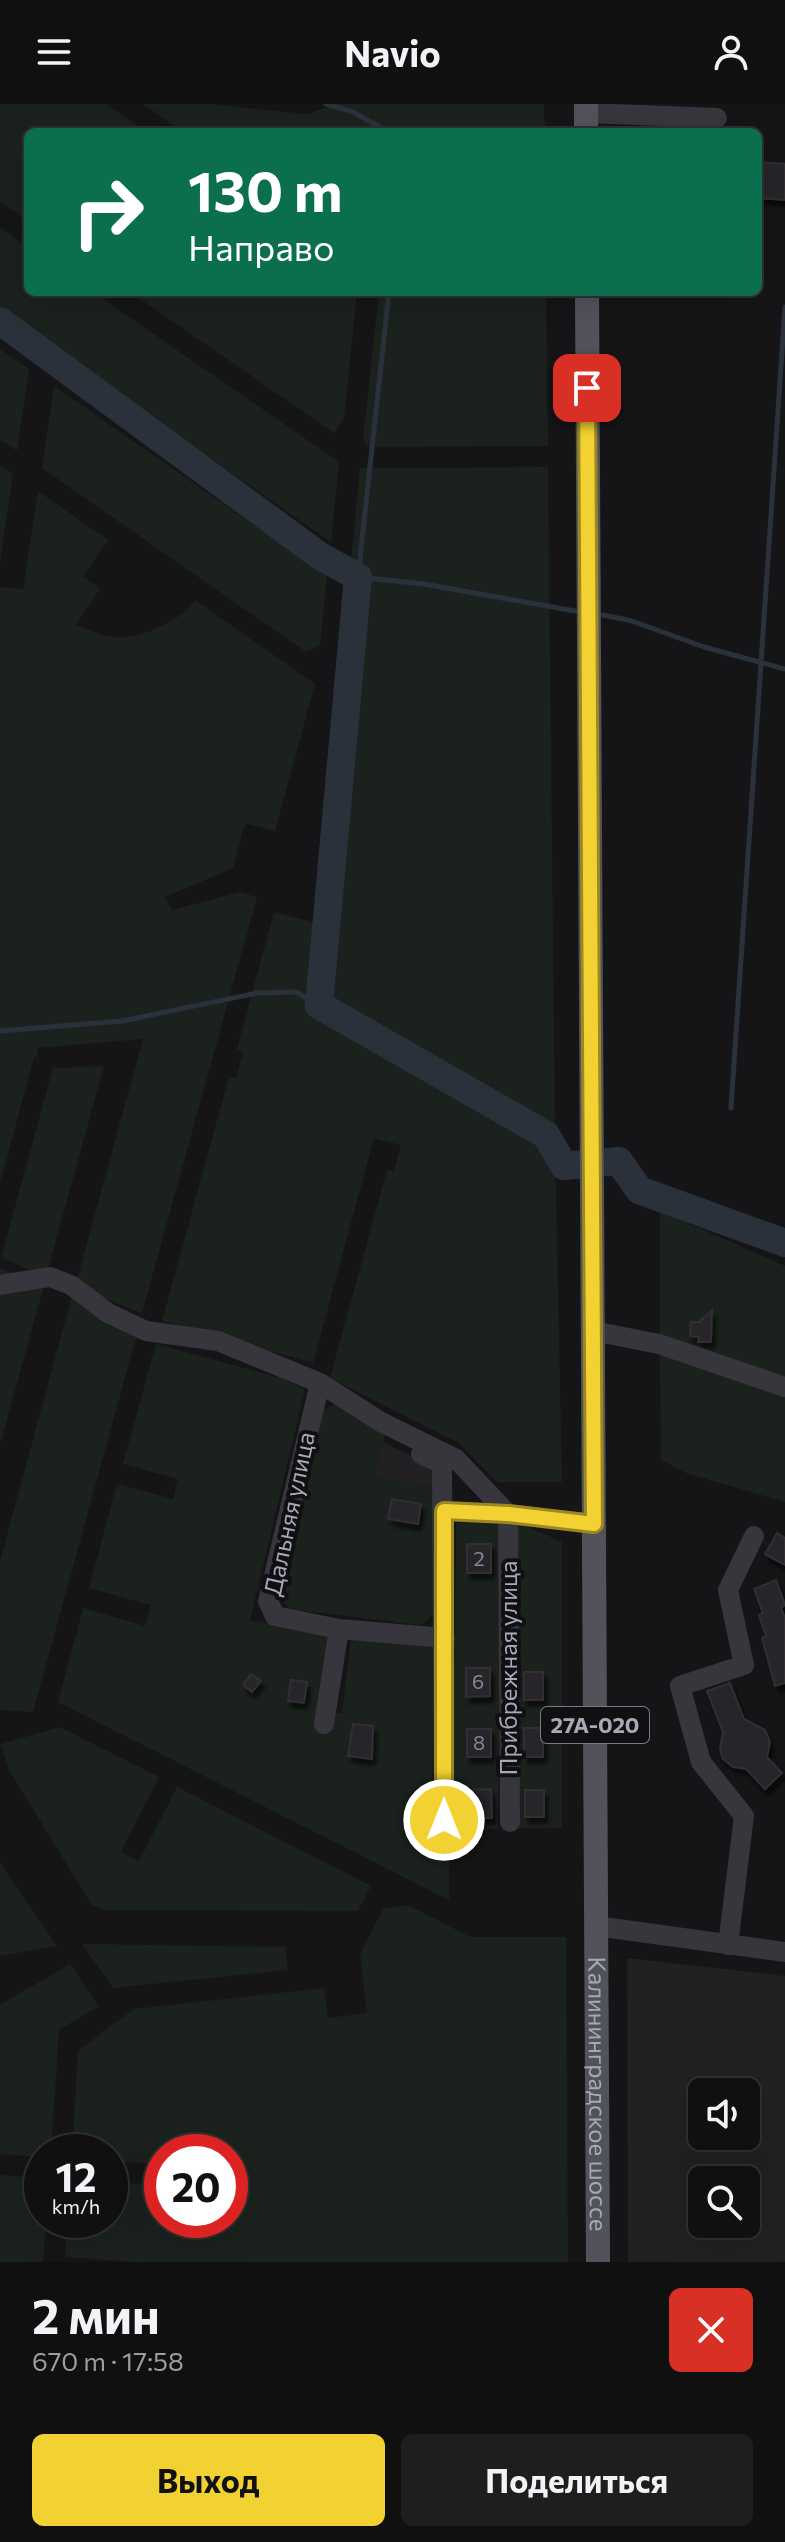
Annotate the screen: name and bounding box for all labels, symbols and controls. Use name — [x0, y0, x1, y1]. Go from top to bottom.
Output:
icon: menu — [32, 30, 76, 74]
text: Navio — [344, 30, 441, 74]
icon: person — [709, 30, 753, 74]
text: 130 m — [188, 155, 343, 224]
icon: right — [56, 160, 160, 264]
text: Направо — [188, 224, 334, 268]
pin — [553, 354, 621, 422]
icon: arrive — [565, 366, 609, 410]
street label: Дальняя улица — [257, 1429, 320, 1598]
house number: 2 — [473, 1546, 485, 1570]
street label: Прибрежная улица — [493, 1561, 522, 1775]
house number: 6 — [472, 1669, 484, 1693]
road number: 27А-020 — [541, 1707, 649, 1743]
house number: 8 — [473, 1730, 485, 1754]
position arrow — [402, 1778, 486, 1862]
street label: Калининградское шоссе — [583, 1956, 614, 2231]
map controls — [688, 2078, 760, 2238]
button: sound — [688, 2078, 760, 2150]
speed limit sign: 20 — [144, 2134, 248, 2238]
text: 12 — [56, 2151, 96, 2200]
button: search — [688, 2166, 760, 2238]
text: km/h — [52, 2194, 100, 2218]
text: 2 мин — [32, 2285, 160, 2344]
button: close — [669, 2288, 753, 2372]
text: 670 m · 17:58 — [32, 2345, 184, 2376]
button: Выход — [32, 2434, 385, 2526]
button: Поделиться — [401, 2434, 753, 2526]

